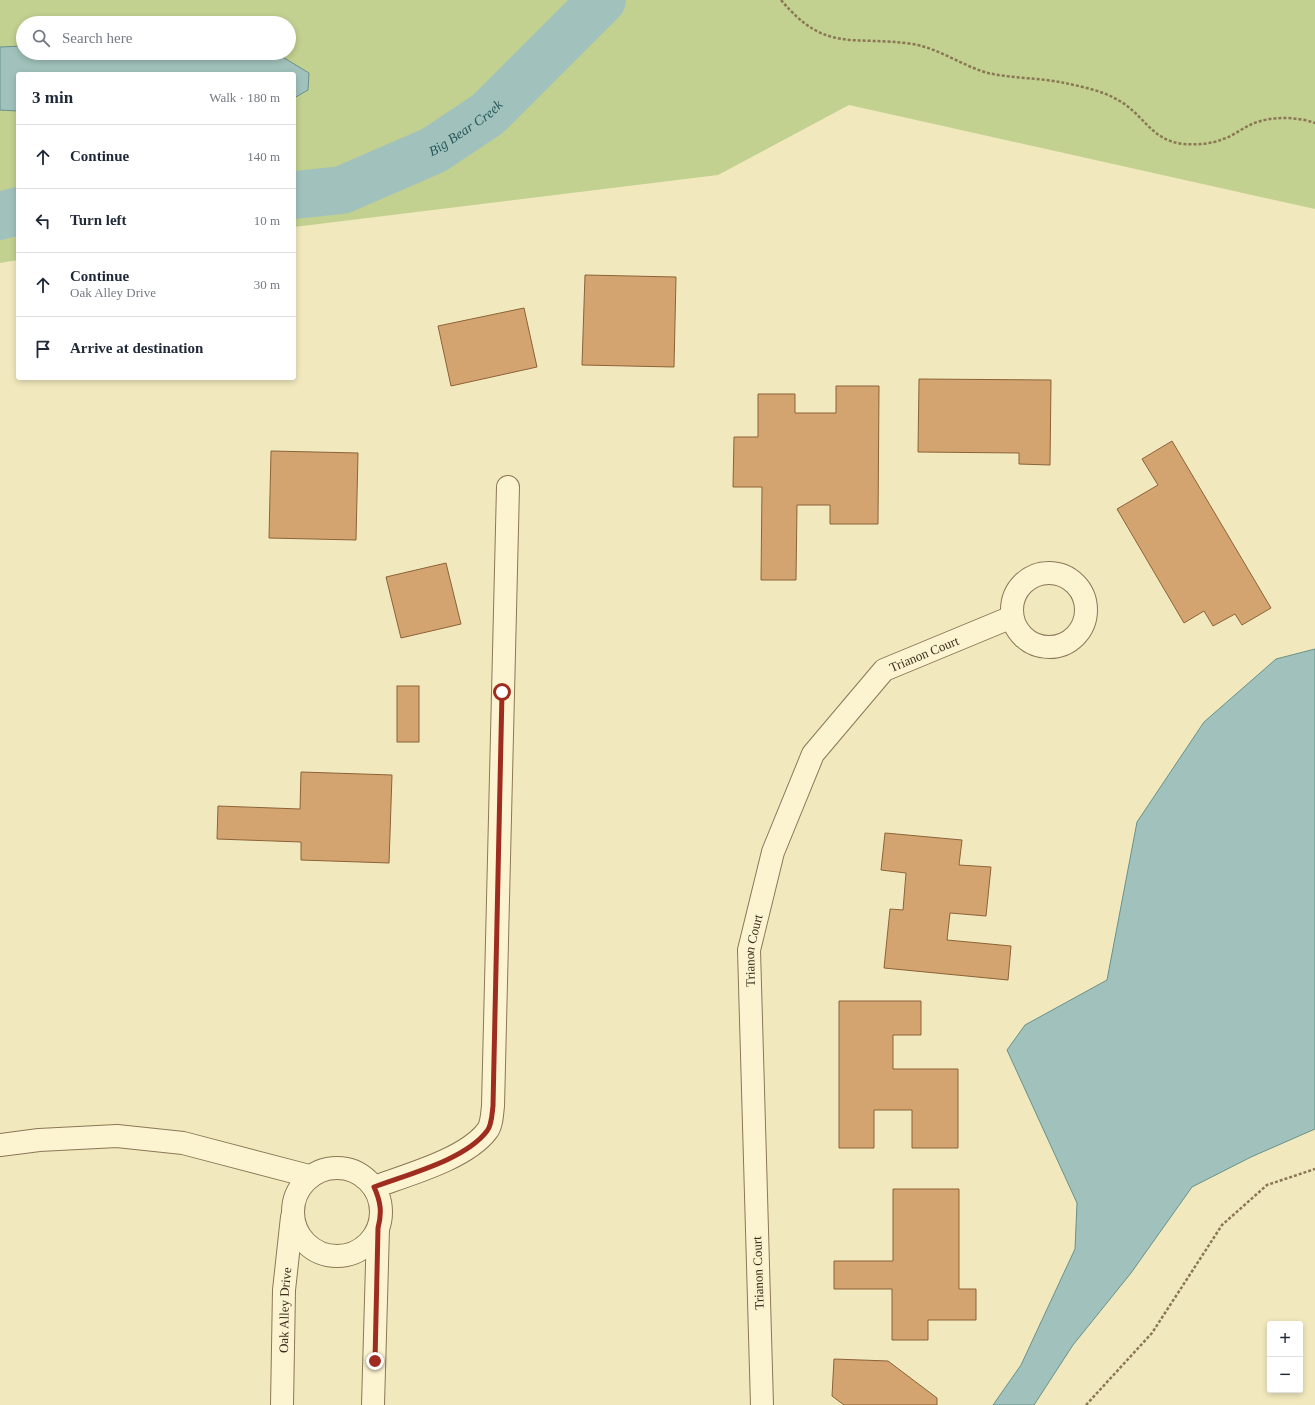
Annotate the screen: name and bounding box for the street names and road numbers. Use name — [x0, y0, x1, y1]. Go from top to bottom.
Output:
street label: Trianon Court — [887, 632, 961, 675]
street label: Trianon Court — [741, 912, 765, 987]
street label: Trianon Court — [749, 1236, 767, 1310]
street label: Oak Alley Drive — [275, 1266, 294, 1353]

